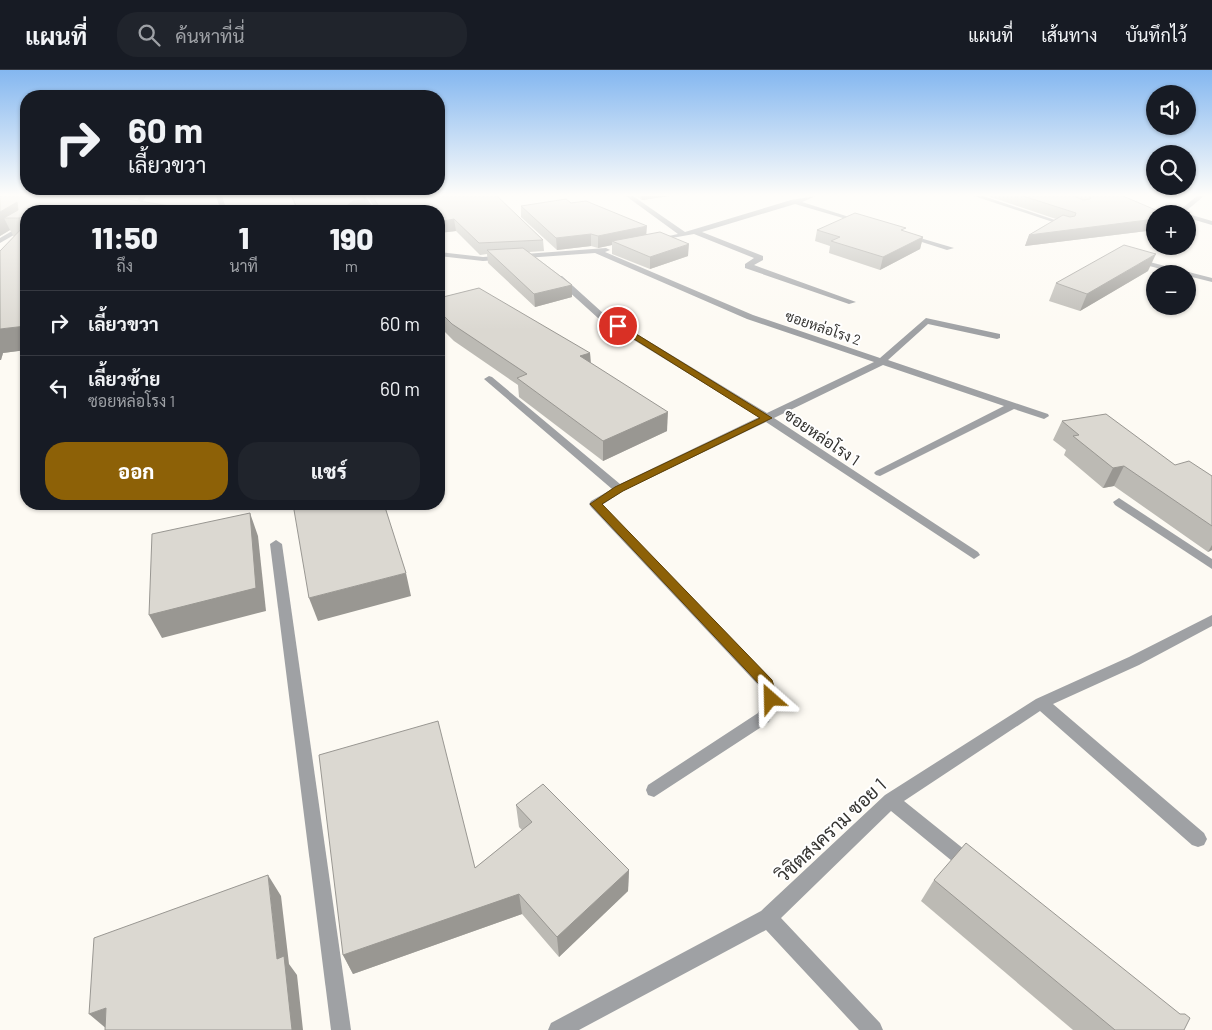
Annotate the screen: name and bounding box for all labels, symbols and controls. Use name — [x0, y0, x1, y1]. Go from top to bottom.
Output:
search box — [117, 12, 467, 57]
text: แผนที่ — [25, 21, 87, 50]
icon: search — [135, 21, 163, 49]
text: ค้นหาที่นี่ — [175, 24, 245, 47]
text: แผนที่ — [968, 24, 1013, 46]
text: เส้นทาง — [1041, 24, 1097, 46]
text: บันทึกไว้ — [1125, 24, 1187, 46]
map controls — [1146, 85, 1196, 315]
button: sound — [1146, 85, 1196, 135]
text: 60 m — [128, 108, 203, 150]
icon: right — [45, 110, 110, 175]
button: search — [1146, 145, 1196, 195]
text: เลี้ยวขวา — [128, 151, 206, 177]
button: + — [1146, 205, 1196, 255]
text: 11:50 — [92, 219, 158, 255]
text: 1 — [238, 219, 249, 255]
text: 190 — [330, 220, 373, 256]
text: ถึง — [116, 256, 133, 275]
text: นาที — [230, 256, 258, 275]
text: m — [345, 256, 358, 275]
button: − — [1146, 265, 1196, 315]
pin — [597, 305, 639, 347]
street label: ซอยหล่อโรง 2 — [783, 307, 863, 348]
icon: right — [45, 309, 73, 337]
text: เลี้ยวขวา — [88, 312, 159, 335]
text: 60 m — [380, 312, 420, 335]
icon: arrive — [604, 312, 632, 340]
text: เลี้ยวซ้าย — [88, 367, 160, 390]
icon: left — [45, 374, 73, 402]
text: 60 m — [380, 377, 420, 400]
text: ซอยหล่อโรง 1 — [88, 391, 175, 410]
street label: ซอยหล่อโรง 1 — [781, 404, 864, 469]
button: ออก — [45, 442, 228, 500]
button: แชร์ — [238, 442, 420, 500]
position arrow — [744, 672, 796, 724]
street label: วิชิตสงคราม ซอย 1 — [771, 773, 890, 887]

